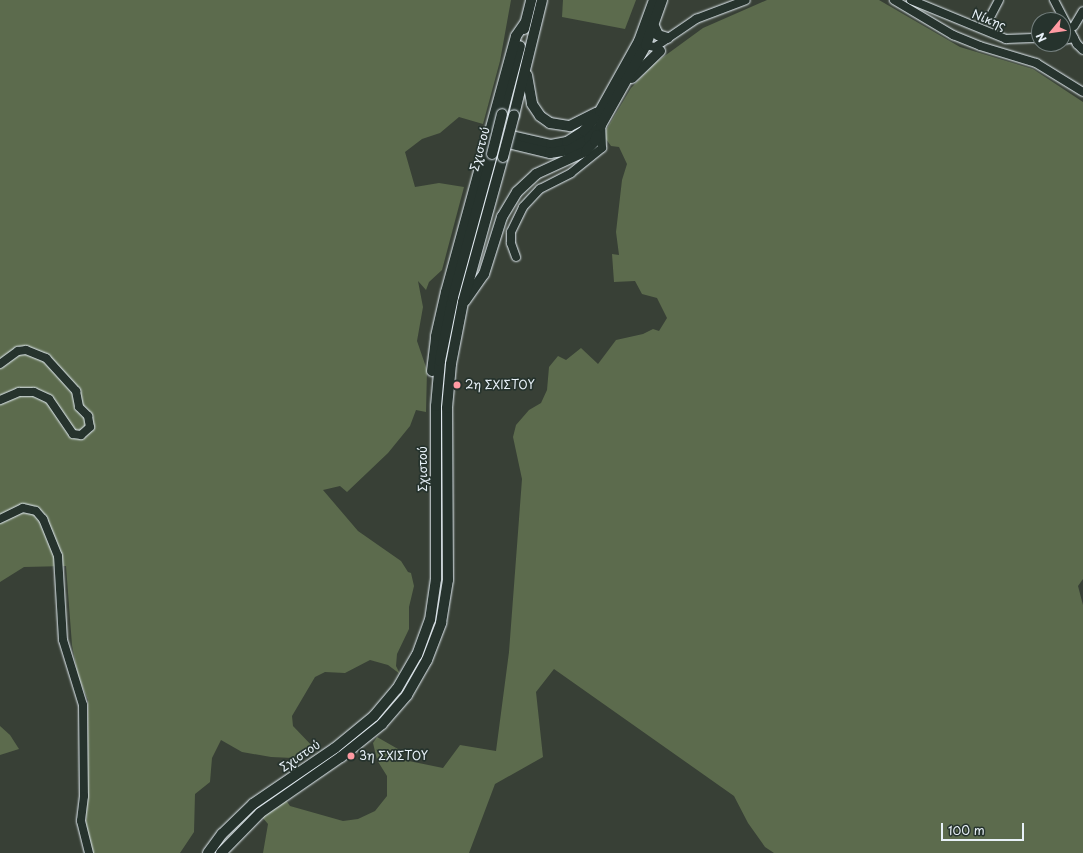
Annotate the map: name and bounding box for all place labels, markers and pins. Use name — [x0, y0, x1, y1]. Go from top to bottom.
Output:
place label: 2η ΣΧΙΣΤΟΥ — [465, 378, 535, 392]
marker: 2η ΣΧΙΣΤΟΥ — [452, 380, 462, 390]
place label: 3η ΣΧΙΣΤΟΥ — [359, 749, 428, 763]
marker: 3η ΣΧΙΣΤΟΥ — [346, 751, 356, 761]

